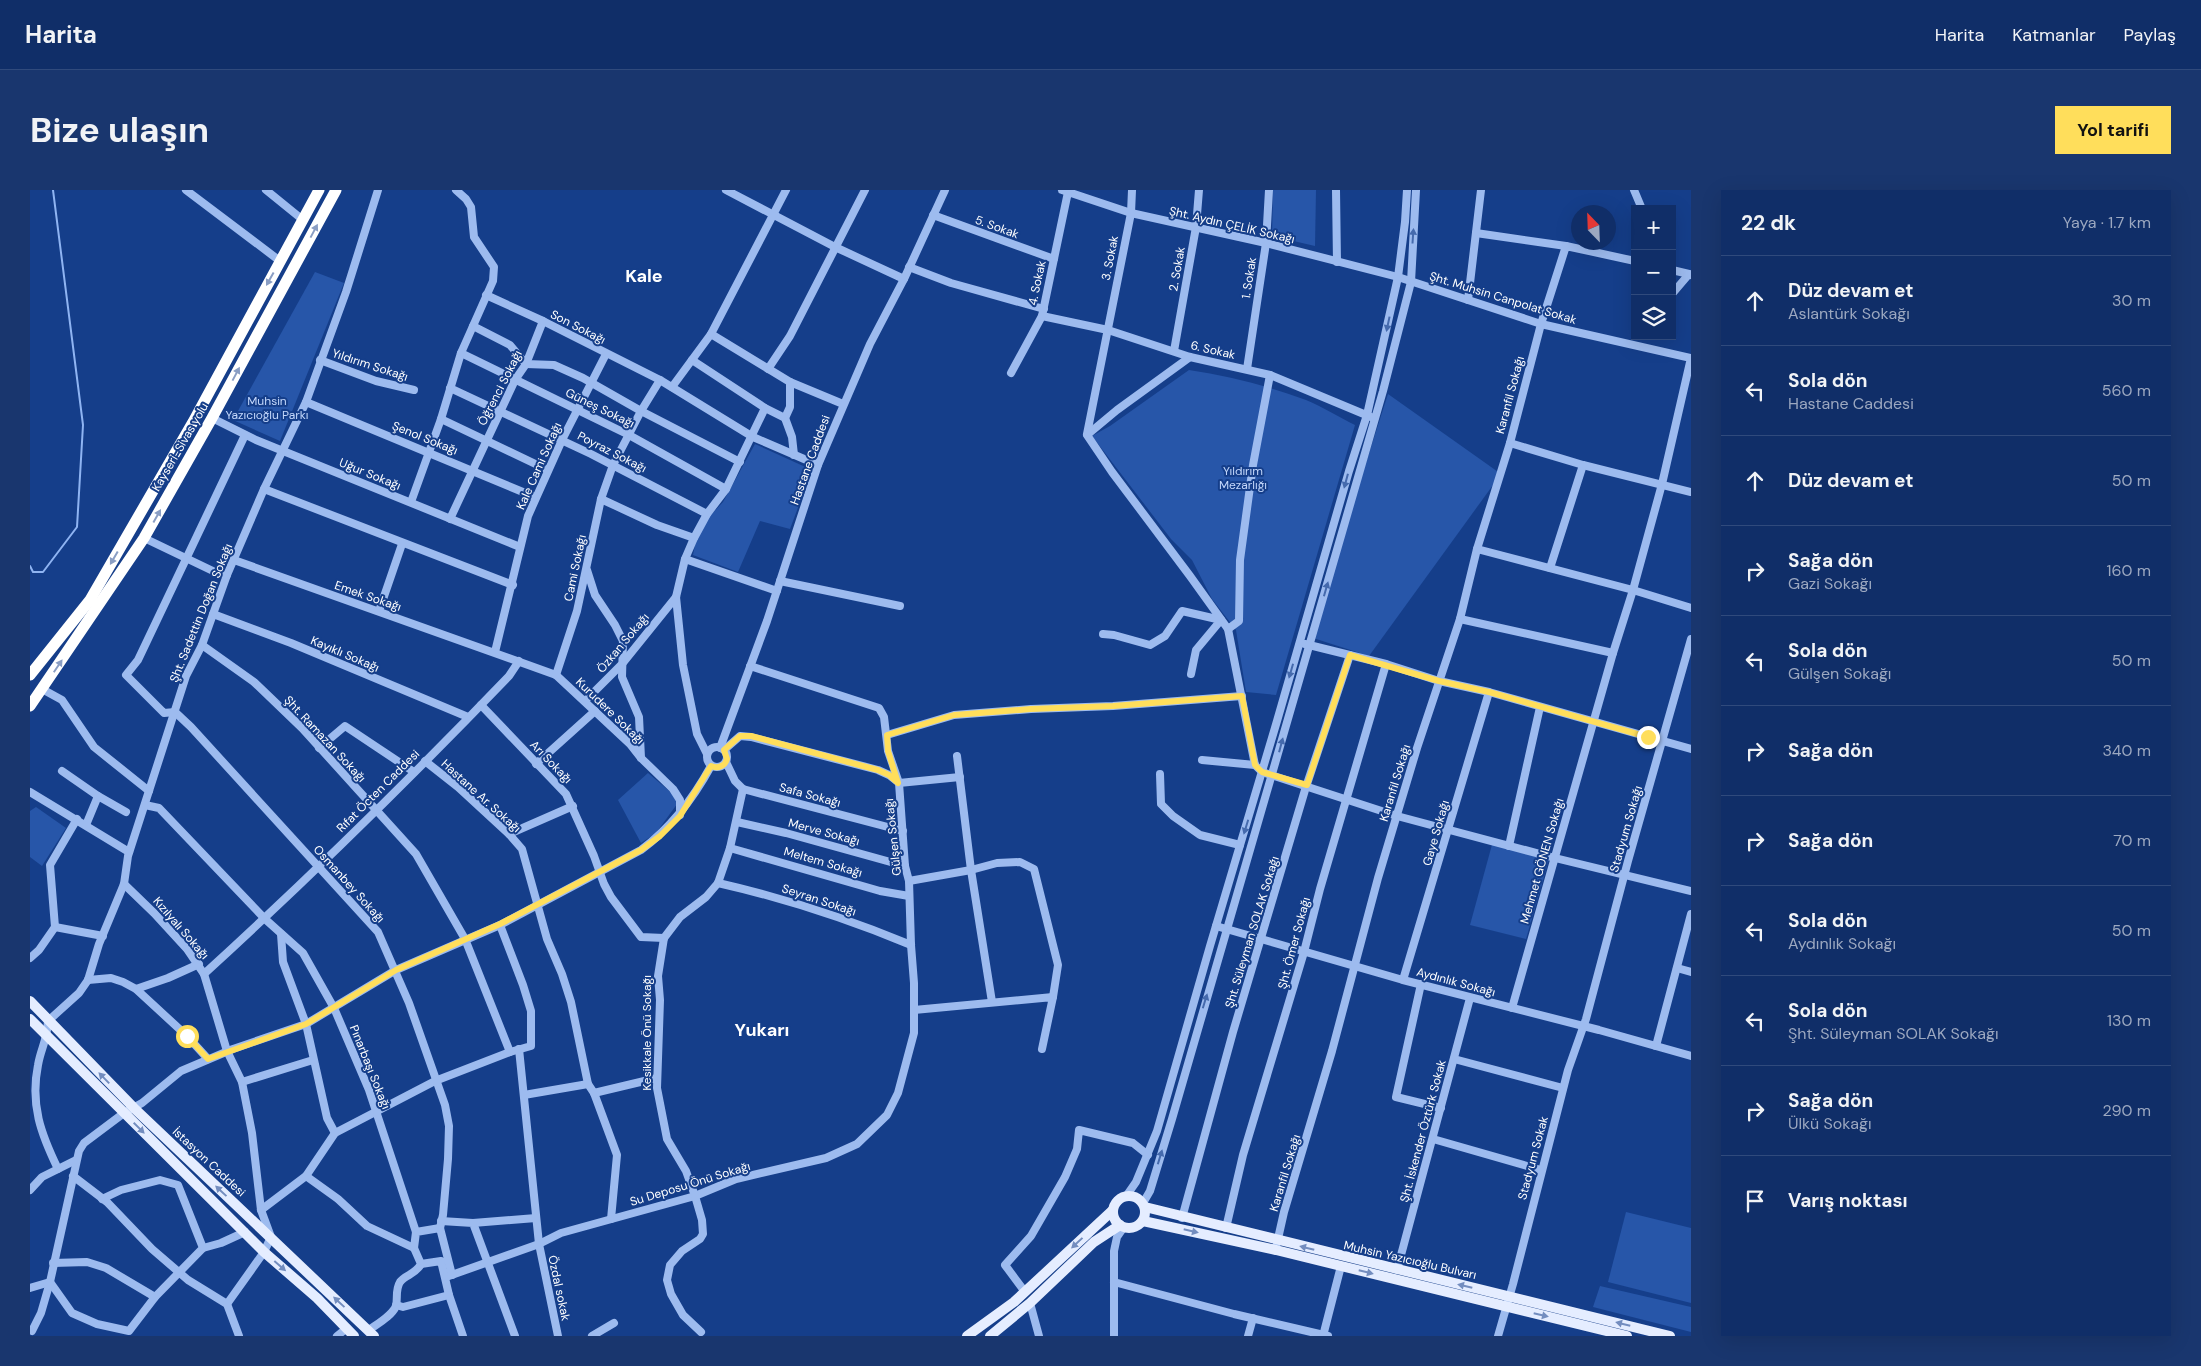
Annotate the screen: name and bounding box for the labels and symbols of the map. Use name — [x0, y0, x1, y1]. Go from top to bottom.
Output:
street label: Şht. Aydın ÇELİK Sokağı — [1168, 203, 1296, 247]
north arrow — [1571, 205, 1616, 250]
street label: 5. Sokak — [973, 212, 1021, 242]
one-way arrow — [309, 224, 318, 238]
one-way arrow — [1410, 228, 1418, 244]
street label: 3. Sokak — [1098, 234, 1122, 282]
street label: 2. Sokak — [1165, 245, 1189, 293]
street label: 1. Sokak — [1238, 256, 1260, 300]
street label: 4. Sokak — [1024, 259, 1050, 307]
district label: Kale — [625, 264, 663, 288]
street label: Şht. Muhsin Canpolat Sokak — [1427, 268, 1579, 328]
one-way arrow — [266, 272, 275, 286]
street label: Son Sokağı — [548, 306, 608, 348]
one-way arrow — [1384, 317, 1392, 332]
street label: 6. Sokak — [1189, 337, 1237, 363]
street label: Yıldırım Sokağı — [330, 345, 410, 385]
street label: Öğrenci Sokağı — [474, 348, 526, 428]
street label: Karanfil Sokağı — [1492, 354, 1528, 436]
one-way arrow — [232, 367, 240, 381]
street label: Güneş Sokağı — [563, 384, 637, 432]
park label: Muhsin Yazıcıoğlu Parkı — [225, 393, 309, 423]
street label: Kayseri-Sivas yolu — [148, 400, 212, 494]
street label: Hastane Caddesi — [786, 413, 834, 507]
street label: Şenol Sokağı — [390, 418, 460, 458]
street label: Kale Cami Sokağı — [513, 420, 565, 512]
street label: Poyraz Sokağı — [575, 428, 649, 476]
street label: Uğur Sokağı — [337, 454, 403, 494]
park label: Yıldırım Mezarlığı — [1219, 463, 1267, 493]
one-way arrow — [1342, 474, 1350, 489]
one-way arrow — [152, 509, 161, 522]
street label: Cami Sokağı — [560, 533, 590, 603]
street label: Şht. Sadettin Doğan Sokağı — [166, 541, 236, 685]
one-way arrow — [110, 551, 118, 566]
street label: Emek Sokağı — [333, 577, 403, 615]
one-way arrow — [1323, 581, 1331, 596]
street label: Özkan Sokağı — [593, 610, 653, 676]
street label: Kayıklı Sokağı — [308, 632, 382, 676]
one-way arrow — [53, 659, 62, 673]
one-way arrow — [1287, 664, 1295, 679]
street label: Kurudere Sokağı — [572, 674, 648, 748]
street label: Şht. Ramazan Sokağı — [281, 692, 369, 786]
route end — [1637, 726, 1660, 749]
street label: Arı Sokağı — [526, 737, 576, 787]
one-way arrow — [1277, 737, 1285, 752]
street label: Karanfil Sokağı — [1376, 743, 1414, 823]
street label: Rıfat Öcten Caddesi — [333, 746, 423, 836]
street label: Hastane Ar. Sokağı — [438, 756, 524, 836]
street label: Safa Sokağı — [777, 779, 843, 811]
street label: Stadyum Sokağı — [1606, 784, 1646, 874]
street label: Mehmet GÖNEN Sokağı — [1516, 796, 1568, 926]
street label: Gülşen Sokağı — [881, 798, 905, 876]
street label: Gaye Sokağı — [1419, 798, 1453, 868]
street label: Merve Sokağı — [786, 815, 862, 849]
one-way arrow — [1241, 820, 1249, 835]
street label: Osmanbey Sokağı — [310, 842, 388, 926]
street label: Meltem Sokağı — [782, 843, 864, 881]
street label: Şht. Süleyman SOLAK Sokağı — [1221, 854, 1283, 1010]
street label: Seyran Sokağı — [780, 880, 858, 920]
street label: Kızılyalı Sokağı — [149, 893, 213, 963]
street label: Şht. Ömer Sokağı — [1274, 895, 1314, 991]
street label: Aydınlık Sokağı — [1415, 964, 1497, 1000]
street label: Kesikkale Önü Sokağı — [639, 975, 655, 1091]
one-way arrow — [1202, 994, 1210, 1009]
district label: Yukarı — [735, 1018, 789, 1042]
street label: Pınarbaşı Sokağı — [346, 1023, 394, 1111]
route start — [176, 1025, 199, 1048]
street label: Şht. İskender Öztürk Sokak — [1396, 1058, 1450, 1204]
one-way arrow — [98, 1072, 110, 1084]
street label: Stadyum Sokak — [1514, 1114, 1552, 1202]
one-way arrow — [133, 1122, 145, 1134]
street label: İstasyon Caddesi — [169, 1124, 249, 1200]
street label: Karanfil Sokağı — [1266, 1133, 1304, 1213]
one-way arrow — [1157, 1150, 1164, 1165]
street label: Su Deposu Önü Sokağı — [628, 1158, 752, 1210]
one-way arrow — [215, 1185, 227, 1197]
one-way arrow — [1183, 1227, 1198, 1235]
one-way arrow — [1071, 1237, 1083, 1249]
street label: Muhsin Yazıcıoğlu Bulvarı — [1342, 1237, 1478, 1283]
one-way arrow — [1299, 1244, 1314, 1252]
street label: Özdal sokak — [544, 1254, 574, 1322]
one-way arrow — [274, 1260, 287, 1271]
one-way arrow — [1358, 1269, 1373, 1277]
one-way arrow — [1457, 1282, 1472, 1290]
one-way arrow — [334, 1296, 346, 1308]
one-way arrow — [1533, 1311, 1548, 1319]
one-way arrow — [1615, 1320, 1630, 1328]

